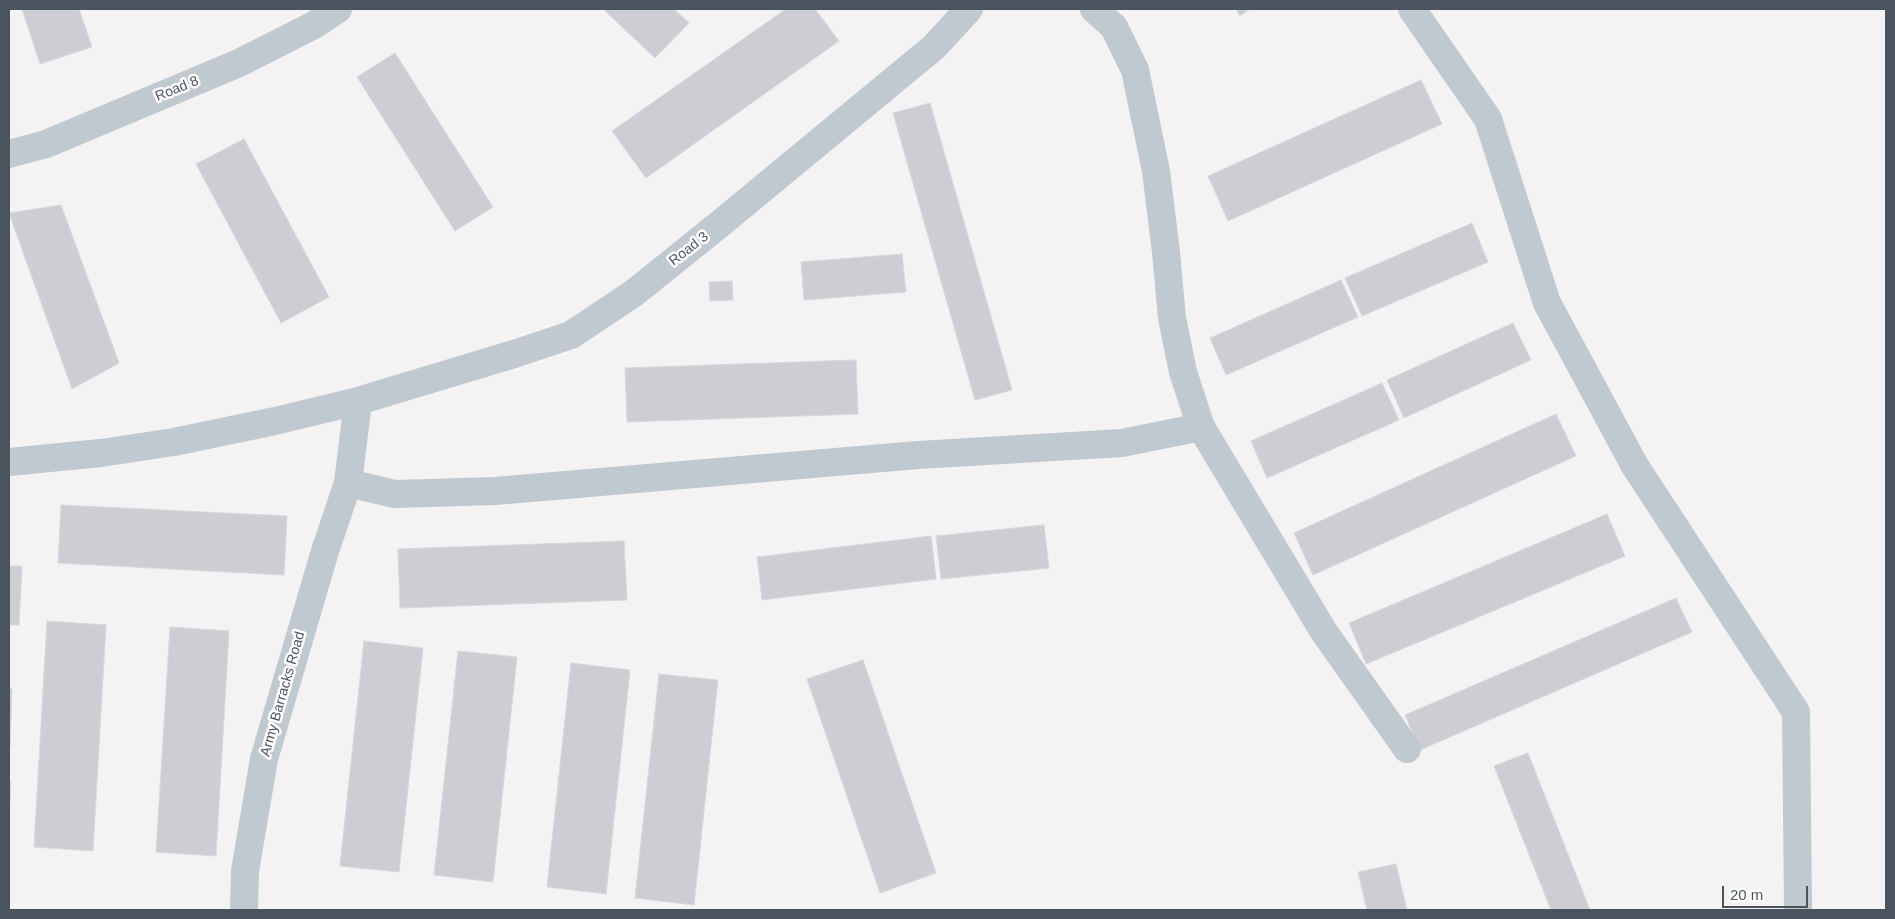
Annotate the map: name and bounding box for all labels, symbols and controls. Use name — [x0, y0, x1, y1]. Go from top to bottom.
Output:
street label: Road 8 — [153, 73, 201, 105]
street label: Road 3 — [666, 228, 712, 270]
street label: Army Barracks Road — [257, 630, 309, 758]
scale bar — [1725, 876, 1811, 908]
text: 20 m — [1730, 886, 1763, 903]

